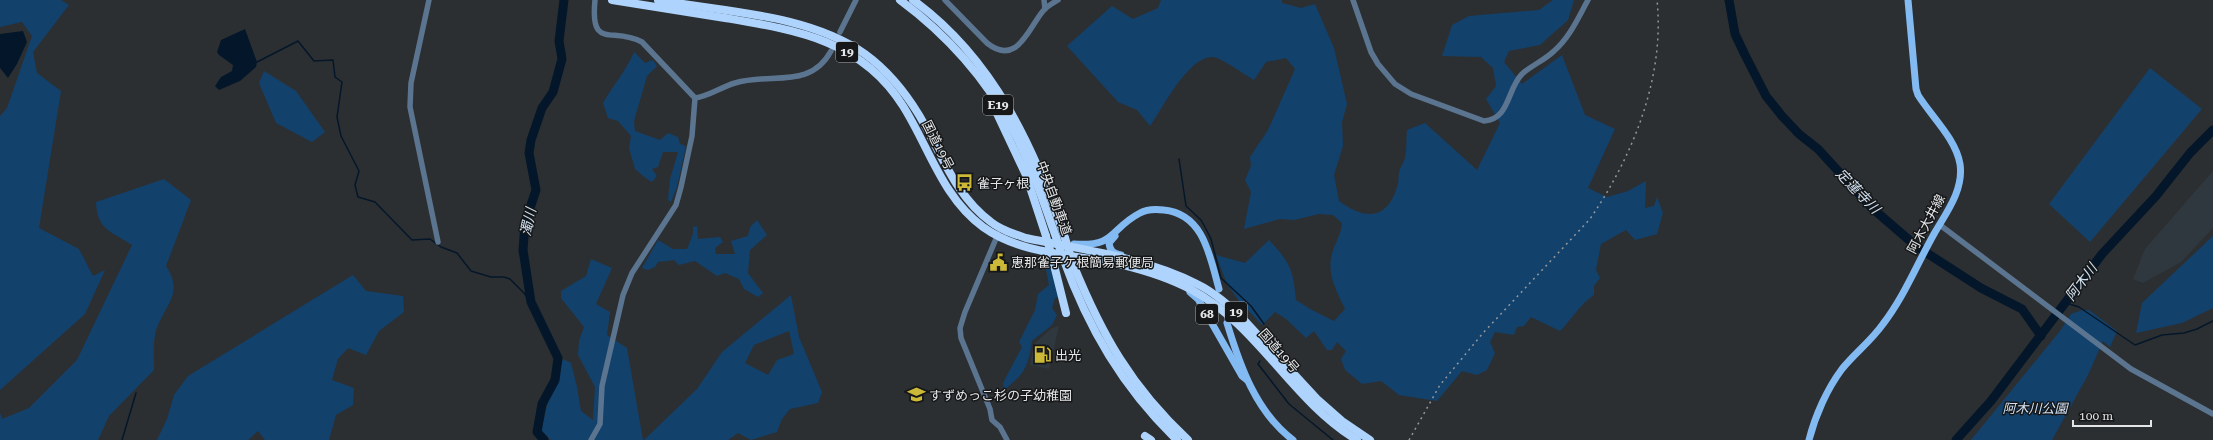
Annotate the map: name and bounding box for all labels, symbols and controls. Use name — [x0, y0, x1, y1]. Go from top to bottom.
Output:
road number: 19 — [836, 42, 858, 62]
road number: E19 — [983, 95, 1013, 115]
street label: 国道19号 — [919, 118, 957, 172]
street label: 中央自動車道 — [1034, 159, 1074, 237]
water label: 定蓮寺川 — [1833, 165, 1885, 218]
bus stop icon: 雀子ヶ根 — [954, 173, 974, 193]
place label: 雀子ヶ根 — [977, 176, 1029, 191]
street label: 阿木大井線 — [1904, 192, 1948, 256]
water label: 濁川 — [517, 205, 539, 237]
public building icon: 恵那雀子ケ根簡易郵便局 — [988, 252, 1008, 272]
place label: 恵那雀子ケ根簡易郵便局 — [1011, 255, 1154, 270]
water label: 阿木川 — [2062, 259, 2101, 304]
road number: 19 — [1225, 302, 1247, 322]
road number: 68 — [1196, 304, 1218, 324]
street label: 国道19号 — [1256, 326, 1302, 376]
fuel station icon: 出光 — [1032, 345, 1052, 365]
place label: 出光 — [1055, 348, 1081, 363]
school or university icon: すずめっこ杉の子幼稚園 — [906, 385, 926, 405]
place label: すずめっこ杉の子幼稚園 — [929, 388, 1072, 403]
park label: 阿木川公園 — [2002, 401, 2069, 416]
scale bar — [2073, 402, 2151, 428]
text: 100 m — [2079, 409, 2113, 423]

